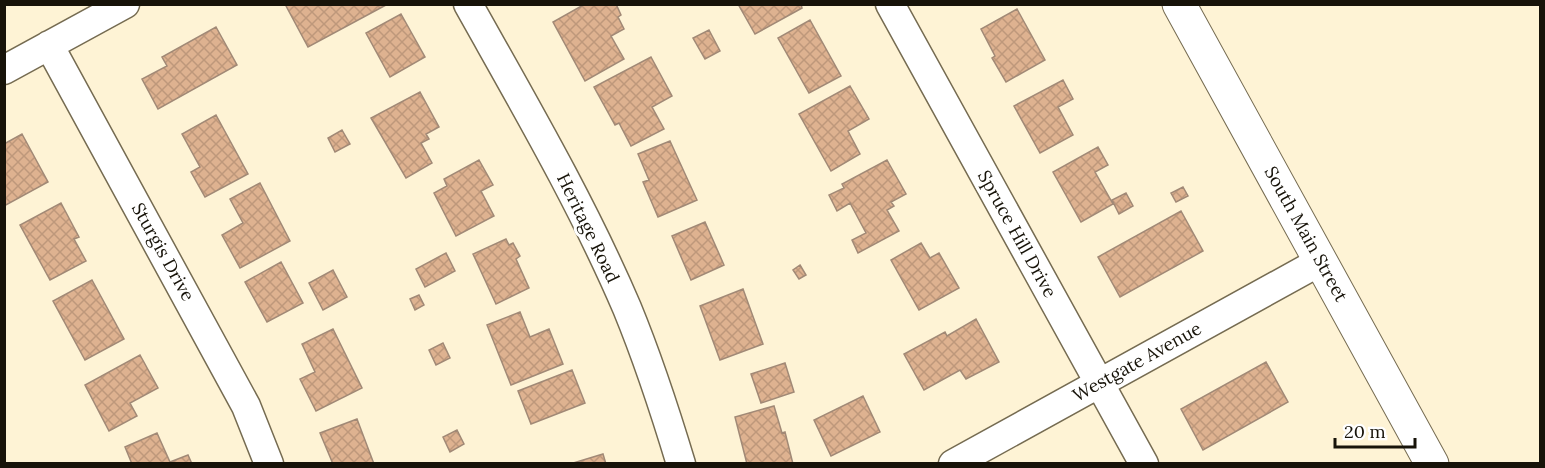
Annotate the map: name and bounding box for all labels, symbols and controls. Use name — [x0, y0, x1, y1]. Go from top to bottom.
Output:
street label: South Main Street — [1260, 162, 1353, 306]
street label: Spruce Hill Drive — [973, 166, 1062, 302]
street label: Heritage Road — [552, 169, 625, 286]
street label: Sturgis Drive — [127, 198, 200, 305]
street label: Westgate Avenue — [1068, 317, 1205, 407]
scale bar — [1335, 411, 1414, 449]
text: 20 m — [1344, 420, 1386, 443]

